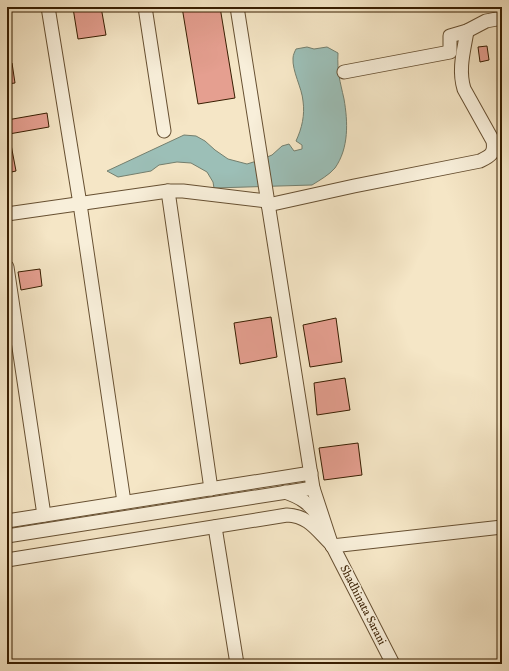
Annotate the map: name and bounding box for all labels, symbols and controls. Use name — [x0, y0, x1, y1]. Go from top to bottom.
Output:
street label: Shadhinata Sarani — [336, 562, 390, 648]

